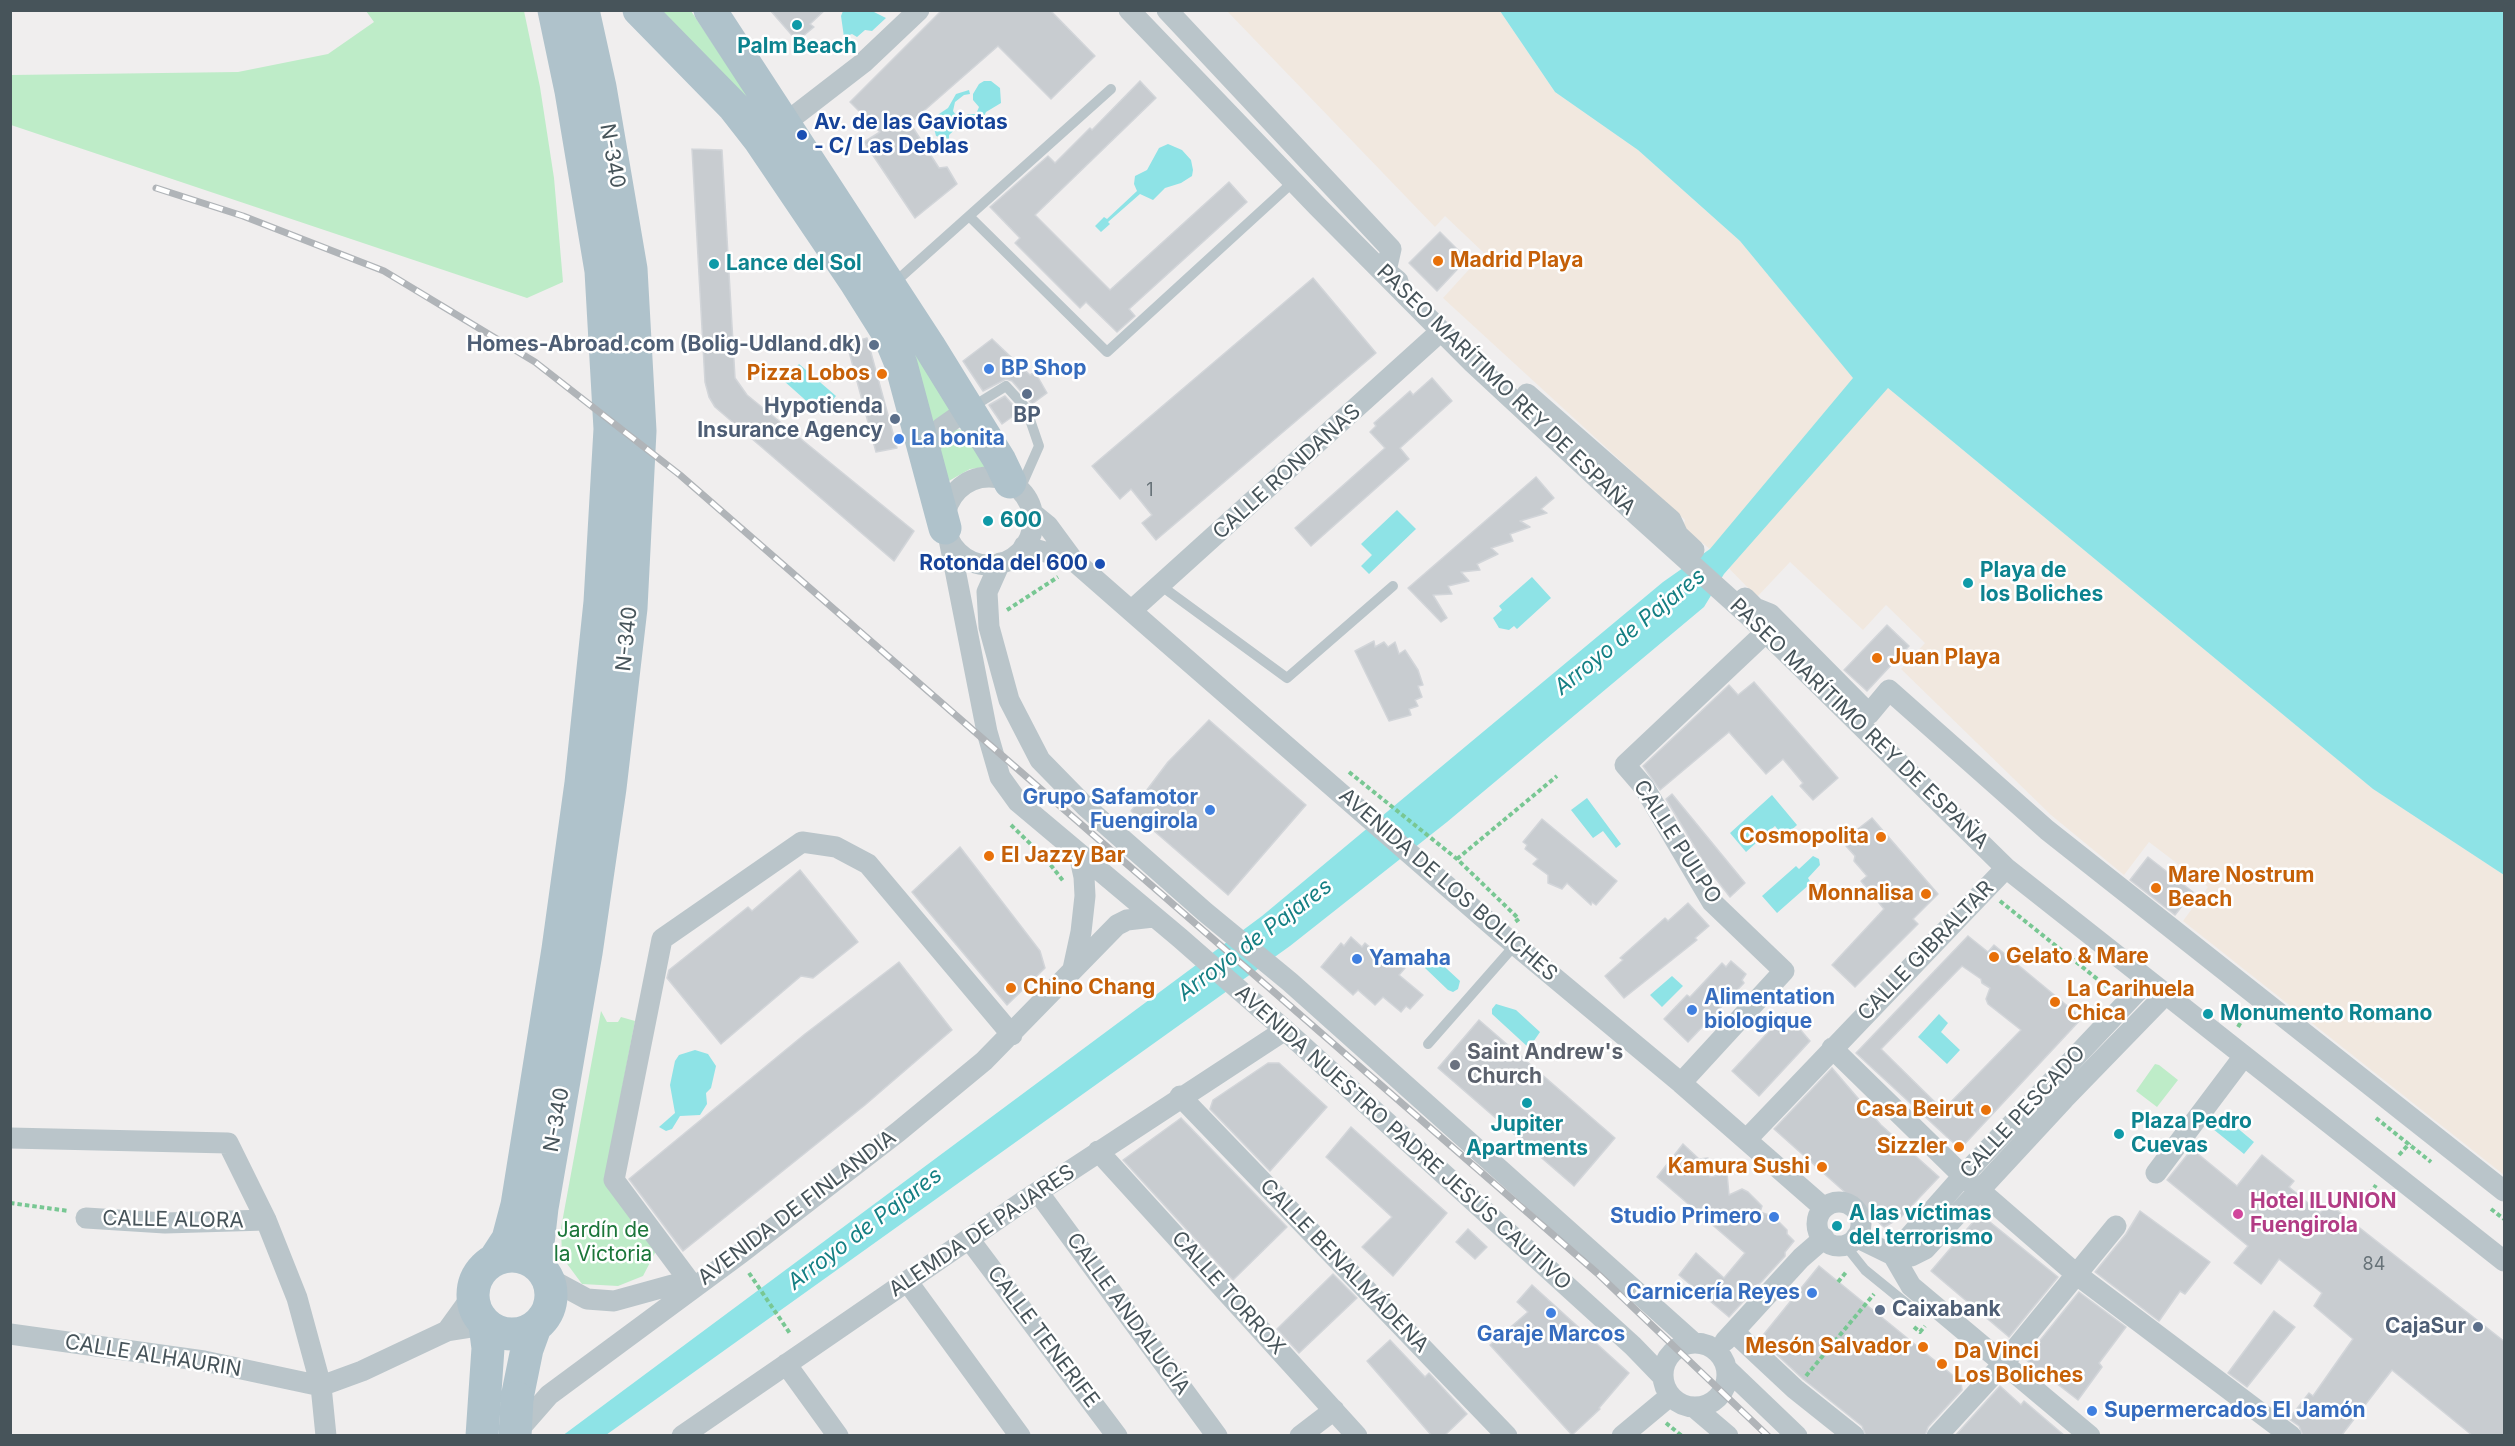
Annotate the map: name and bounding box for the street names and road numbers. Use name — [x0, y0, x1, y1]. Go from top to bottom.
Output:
street label: N-340 — [594, 122, 630, 190]
street label: PASEO MARÍTIMO REY DE ESPAÑA — [1371, 259, 1641, 521]
street label: CALLE RONDANAS — [1208, 399, 1366, 545]
street label: PASEO MARÍTIMO REY DE ESPAÑA — [1724, 593, 1994, 855]
street label: N-340 — [611, 605, 643, 673]
street label: CALLE PULPO — [1628, 776, 1726, 908]
street label: AVENIDA DE LOS BOLICHES — [1334, 783, 1562, 987]
street label: CALLE GIBRALTAR — [1853, 876, 1999, 1026]
street label: AVENIDA NUESTRO PADRE JESÚS CAUTIVO — [1230, 980, 1576, 1296]
street label: CALLE PESCADO — [1955, 1041, 2091, 1183]
street label: N-340 — [539, 1086, 575, 1154]
street label: AVENIDA DE FINLANDIA — [693, 1125, 901, 1291]
street label: ALEMDA DE PAJARES — [884, 1159, 1080, 1303]
street label: CALLE BENALMÁDENA — [1254, 1174, 1434, 1358]
street label: CALLE ALORA — [102, 1206, 244, 1234]
street label: CALLE TORROX — [1166, 1226, 1290, 1360]
street label: CALLE ANDALUCÍA — [1061, 1228, 1195, 1400]
street label: CALLE TENERIFE — [982, 1261, 1104, 1413]
street label: CALLE ALHAURIN — [63, 1330, 243, 1382]

